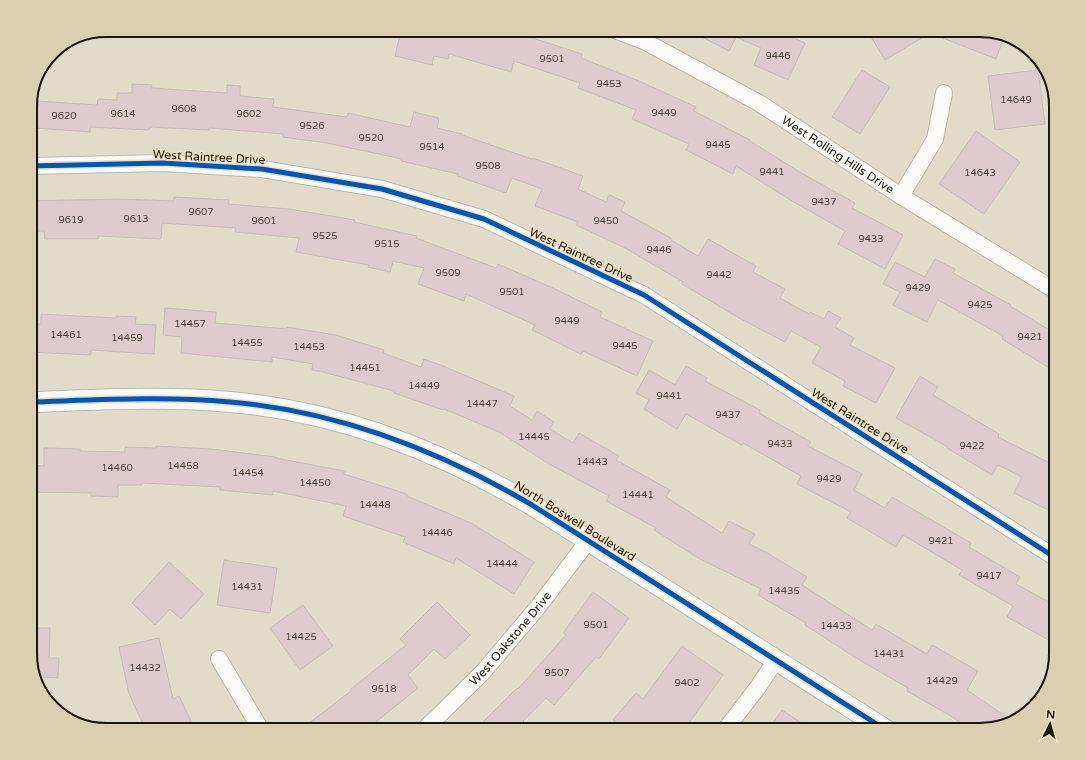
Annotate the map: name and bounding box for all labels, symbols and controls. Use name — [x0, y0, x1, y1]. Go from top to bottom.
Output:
house number: 9446 — [765, 50, 791, 62]
house number: 9501 — [539, 53, 565, 65]
house number: 9453 — [596, 78, 622, 90]
house number: 14649 — [1000, 94, 1032, 106]
house number: 9608 — [171, 103, 197, 115]
house number: 9449 — [651, 107, 677, 119]
house number: 9614 — [110, 108, 136, 120]
house number: 9602 — [236, 108, 262, 120]
house number: 9620 — [51, 110, 77, 122]
street label: West Rolling Hills Drive — [779, 113, 897, 197]
house number: 9526 — [299, 120, 325, 132]
house number: 9520 — [358, 132, 384, 144]
house number: 9445 — [705, 139, 731, 151]
house number: 9514 — [419, 141, 445, 153]
street label: West Raintree Drive — [152, 147, 266, 167]
house number: 9508 — [475, 160, 501, 172]
house number: 9441 — [759, 166, 785, 178]
house number: 14643 — [964, 167, 996, 179]
house number: 9437 — [811, 196, 837, 208]
house number: 9607 — [188, 206, 214, 218]
house number: 9613 — [123, 213, 149, 225]
house number: 9619 — [58, 214, 84, 226]
house number: 9601 — [251, 215, 277, 227]
house number: 9450 — [593, 215, 619, 227]
street label: West Raintree Drive — [527, 225, 635, 285]
house number: 9525 — [312, 230, 338, 242]
house number: 9433 — [858, 233, 884, 245]
house number: 9515 — [374, 238, 400, 250]
house number: 9446 — [646, 244, 672, 256]
house number: 9509 — [435, 267, 461, 279]
house number: 9442 — [706, 269, 732, 281]
house number: 9429 — [905, 282, 931, 294]
house number: 9501 — [499, 286, 525, 298]
house number: 9425 — [967, 299, 993, 311]
house number: 9449 — [554, 315, 580, 327]
house number: 14457 — [174, 318, 206, 330]
house number: 14461 — [50, 329, 82, 341]
house number: 9421 — [1017, 331, 1043, 343]
house number: 14459 — [111, 332, 143, 344]
house number: 14455 — [231, 337, 263, 349]
house number: 9445 — [612, 340, 638, 352]
house number: 14453 — [293, 341, 325, 353]
house number: 14451 — [349, 362, 381, 374]
house number: 14449 — [408, 380, 440, 392]
street label: West Raintree Drive — [809, 385, 912, 457]
house number: 9441 — [656, 390, 682, 402]
house number: 14447 — [466, 398, 498, 410]
house number: 9437 — [715, 409, 741, 421]
house number: 14445 — [518, 431, 550, 443]
house number: 9433 — [767, 438, 793, 450]
house number: 9422 — [959, 440, 985, 452]
house number: 14443 — [576, 456, 608, 468]
house number: 14458 — [167, 460, 199, 472]
house number: 14460 — [101, 462, 133, 474]
house number: 14454 — [232, 467, 264, 479]
house number: 9429 — [816, 473, 842, 485]
house number: 14450 — [299, 477, 331, 489]
street label: North Boswell Boulevard — [512, 478, 638, 564]
house number: 14441 — [622, 489, 654, 501]
house number: 14448 — [359, 499, 391, 511]
house number: 14446 — [421, 527, 453, 539]
house number: 9421 — [928, 535, 954, 547]
house number: 14444 — [486, 558, 518, 570]
house number: 9417 — [976, 570, 1002, 582]
house number: 14431 — [231, 581, 263, 593]
house number: 14435 — [768, 585, 800, 597]
street label: West Oakstone Drive — [466, 589, 554, 688]
house number: 9501 — [583, 619, 609, 631]
house number: 14433 — [820, 620, 852, 632]
house number: 14425 — [285, 631, 317, 643]
house number: 14431 — [873, 648, 905, 660]
house number: 14432 — [129, 662, 161, 674]
house number: 9507 — [544, 667, 570, 679]
house number: 14429 — [926, 675, 958, 687]
house number: 9402 — [674, 677, 700, 689]
house number: 9518 — [371, 683, 397, 695]
north arrow — [1030, 704, 1070, 744]
text: N — [1046, 708, 1056, 721]

